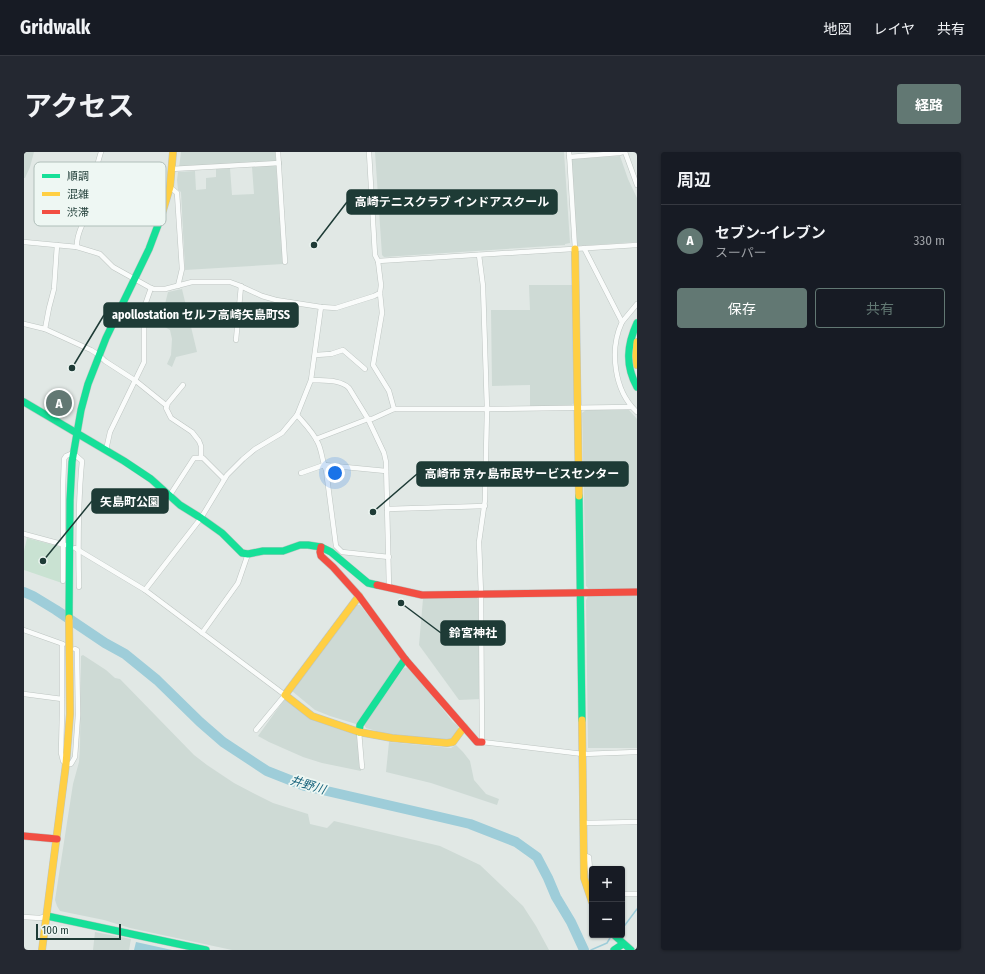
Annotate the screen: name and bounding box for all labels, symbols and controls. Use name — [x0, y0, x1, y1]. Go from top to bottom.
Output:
text: Gridwalk — [20, 16, 90, 39]
text: 地図 — [823, 21, 851, 38]
text: レイヤ — [873, 21, 915, 38]
text: 共有 — [937, 21, 965, 38]
button: 経路 — [897, 84, 961, 124]
text: アクセス — [24, 90, 135, 123]
legend — [34, 162, 166, 226]
text: 順調 — [67, 170, 89, 183]
text: 周辺 — [677, 170, 711, 191]
text: 混雑 — [67, 188, 89, 201]
callout: 高崎テニスクラブ インドアスクール — [347, 190, 557, 214]
text: 高崎テニスクラブ インドアスクール — [355, 195, 549, 209]
text: 渋滞 — [67, 206, 89, 219]
text: セブン-イレブン — [715, 224, 826, 242]
text: A — [686, 233, 694, 248]
text: 330 m — [913, 233, 945, 248]
text: スーパー — [715, 245, 767, 260]
button: 保存 — [677, 288, 807, 328]
button: 共有 — [815, 288, 945, 328]
callout: apollostation セルフ高崎矢島町SS — [104, 303, 298, 327]
text: apollostation セルフ高崎矢島町SS — [112, 308, 290, 322]
pin: A — [46, 388, 72, 418]
callout: 高崎市 京ヶ島市民サービスセンター — [417, 462, 628, 486]
your location — [325, 463, 345, 483]
text: 高崎市 京ヶ島市民サービスセンター — [425, 467, 619, 481]
callout: 矢島町公園 — [92, 489, 168, 513]
text: 矢島町公園 — [100, 495, 160, 509]
callout: 鈴宮神社 — [441, 621, 505, 645]
text: 鈴宮神社 — [448, 626, 497, 640]
water label: 井野川 — [289, 773, 329, 798]
map controls — [589, 866, 625, 938]
button: + — [589, 866, 625, 902]
button: − — [589, 902, 625, 938]
scale bar — [36, 922, 121, 941]
text: 100 m — [42, 924, 69, 937]

